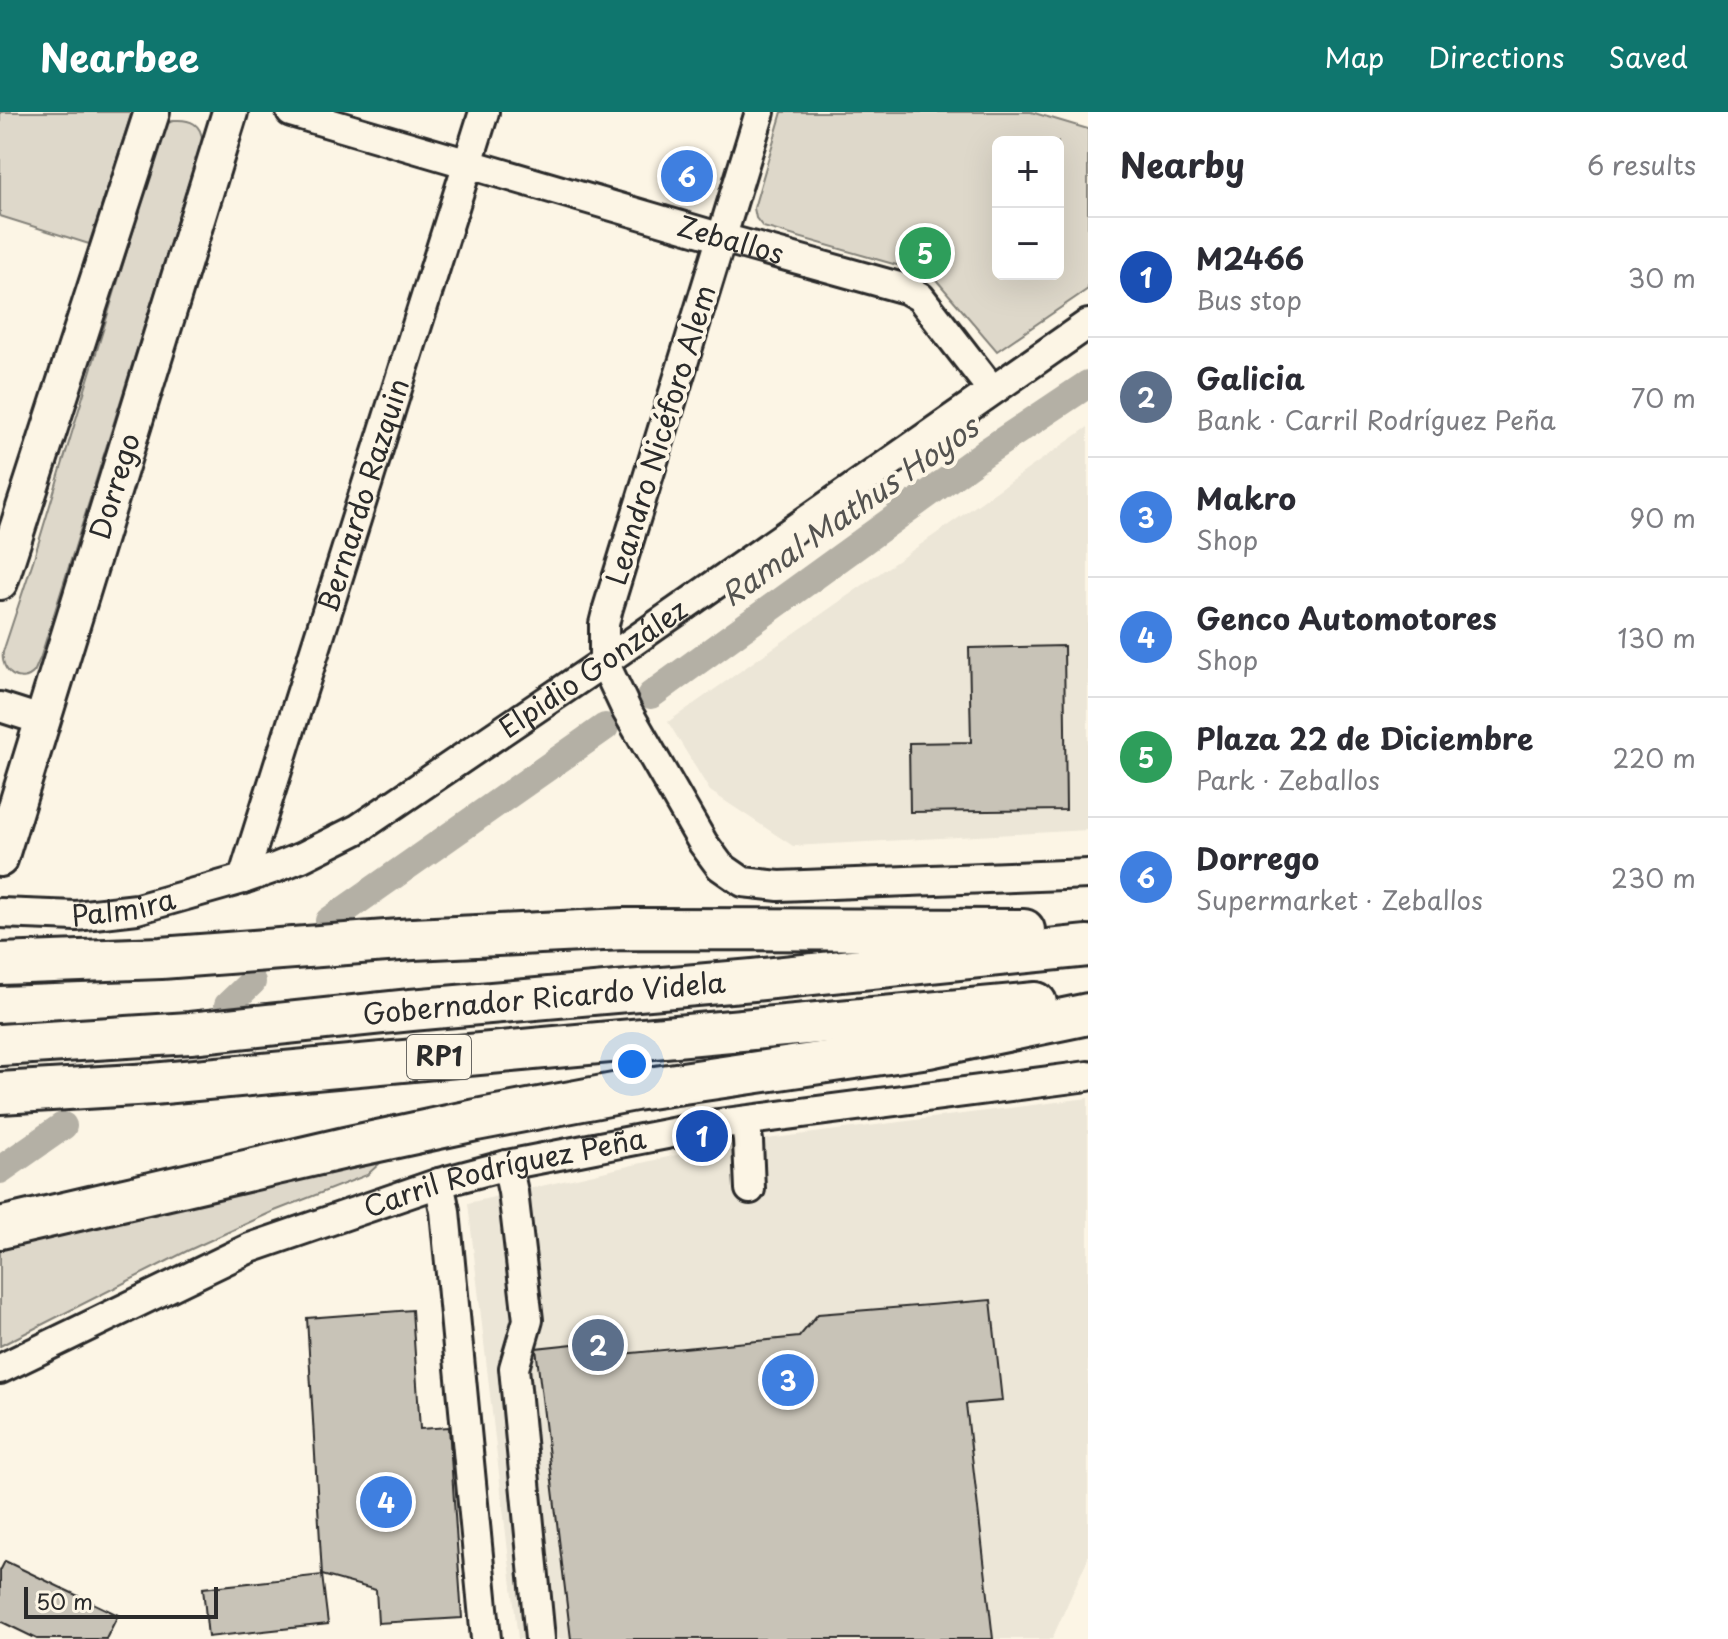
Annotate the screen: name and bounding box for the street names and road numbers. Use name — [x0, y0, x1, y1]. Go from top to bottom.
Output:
street label: Zeballos — [673, 203, 789, 274]
street label: Leandro Nicéforo Alem — [593, 279, 726, 590]
street label: Bernardo Razquin — [305, 373, 419, 618]
street label: Dorrego — [77, 427, 150, 544]
street label: Elpidio González — [490, 587, 696, 748]
street label: Palmira — [69, 876, 180, 936]
street label: Gobernador Ricardo Videla — [360, 959, 728, 1035]
road number: RP1 — [407, 1035, 471, 1079]
street label: Carril Rodríguez Peña — [357, 1115, 650, 1227]

